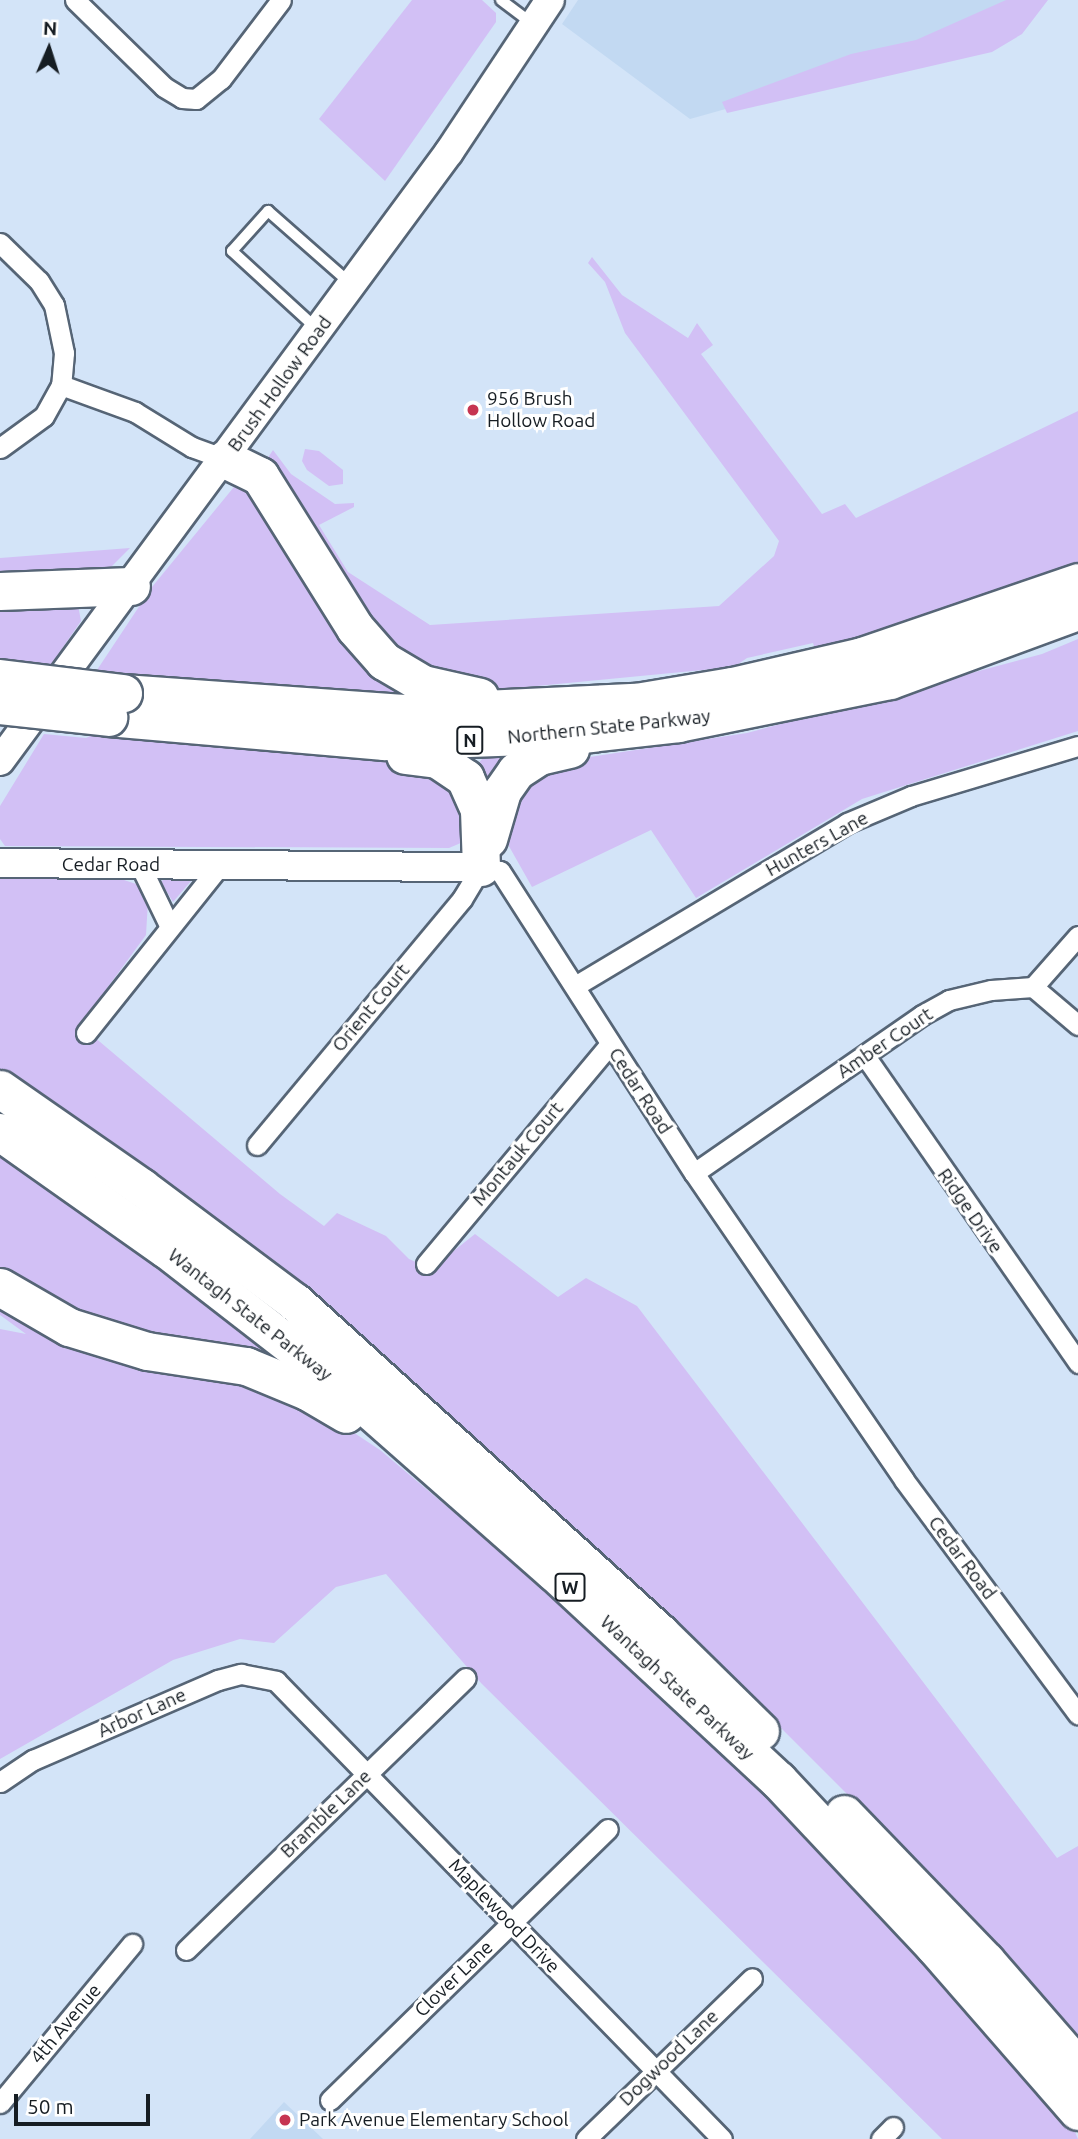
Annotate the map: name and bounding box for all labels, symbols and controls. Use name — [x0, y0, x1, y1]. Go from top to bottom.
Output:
north arrow — [14, 14, 84, 84]
text: N — [42, 17, 58, 39]
street label: Brush Hollow Road — [223, 312, 337, 456]
place label: 956 Brush Hollow Road — [487, 388, 595, 432]
marker: 956 Brush Hollow Road — [465, 402, 481, 418]
street label: Northern State Parkway — [506, 705, 712, 749]
road number: N — [456, 726, 484, 754]
street label: Hunters Lane — [762, 807, 872, 881]
street label: Cedar Road — [62, 854, 160, 876]
street label: Orient Court — [328, 959, 414, 1057]
street label: Amber Court — [833, 1003, 937, 1083]
street label: Cedar Road — [604, 1044, 676, 1138]
street label: Montauk Court — [468, 1097, 568, 1211]
street label: Ridge Drive — [932, 1164, 1008, 1258]
street label: Wantagh State Parkway — [163, 1244, 337, 1386]
street label: Cedar Road — [923, 1512, 1001, 1604]
road number: W — [554, 1572, 586, 1602]
street label: Wantagh State Parkway — [595, 1611, 759, 1765]
street label: Arbor Lane — [94, 1683, 190, 1743]
street label: Bramble Lane — [276, 1765, 376, 1863]
street label: Maplewood Drive — [444, 1854, 564, 1978]
street label: Clover Lane — [410, 1936, 498, 2022]
street label: 4th Avenue — [26, 1979, 106, 2069]
street label: Dogwood Lane — [615, 2005, 723, 2111]
scale bar — [18, 2080, 154, 2124]
text: 50 m — [27, 2094, 74, 2118]
place label: Park Avenue Elementary School — [299, 2109, 568, 2131]
marker: Park Avenue Elementary School — [277, 2112, 293, 2128]

